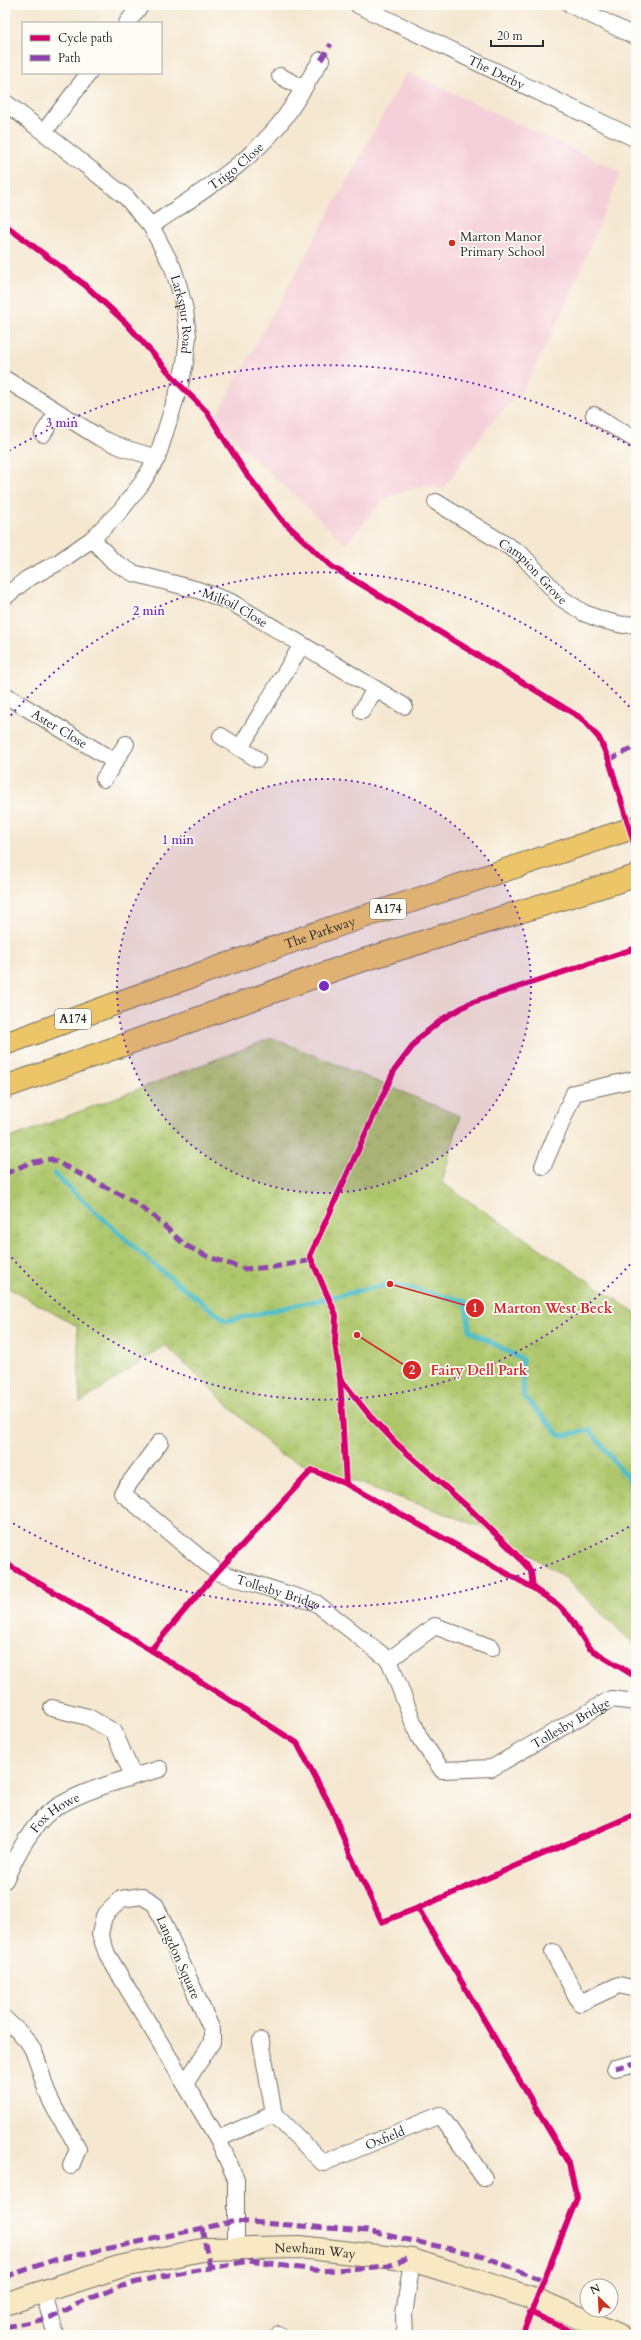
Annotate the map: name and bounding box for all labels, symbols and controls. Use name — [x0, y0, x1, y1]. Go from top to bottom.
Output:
legend — [22, 22, 162, 74]
scale bar — [491, 22, 543, 48]
text: 20 m — [497, 28, 524, 44]
text: Cycle path — [58, 30, 113, 46]
text: Path — [58, 50, 81, 66]
street label: The Derby — [465, 51, 528, 94]
street label: Trigo Close — [205, 139, 268, 194]
place label: Marton Manor Primary School — [460, 228, 545, 261]
marker: Marton Manor Primary School — [447, 238, 457, 248]
street label: Larkspur Road — [166, 272, 196, 355]
text: 3 min — [46, 415, 78, 431]
street label: Campion Grove — [495, 534, 570, 610]
street label: Milfoil Close — [200, 584, 271, 632]
text: 2 min — [133, 603, 165, 619]
street label: Aster Close — [28, 705, 91, 753]
text: 1 min — [162, 832, 194, 848]
road number: A174 — [370, 899, 406, 919]
street label: The Parkway — [282, 912, 358, 954]
centre of rings — [317, 979, 331, 993]
road number: A174 — [55, 1009, 91, 1029]
callout: Marton West Beck — [465, 1295, 620, 1321]
text: Marton West Beck — [494, 1299, 613, 1318]
text: 1 — [472, 1300, 478, 1316]
callout: Fairy Dell Park — [402, 1357, 535, 1383]
text: Fairy Dell Park — [431, 1361, 528, 1380]
text: 2 — [409, 1362, 415, 1378]
street label: Tollesby Bridge — [234, 1571, 325, 1614]
street label: Tollesby Bridge — [528, 1693, 614, 1753]
street label: Fox Howe — [26, 1788, 83, 1837]
street label: Langdon Square — [152, 1913, 205, 2002]
street label: Oxfield — [363, 2122, 408, 2155]
street label: Newham Way — [274, 2239, 357, 2263]
north arrow — [579, 2278, 619, 2318]
text: N — [588, 2280, 603, 2298]

